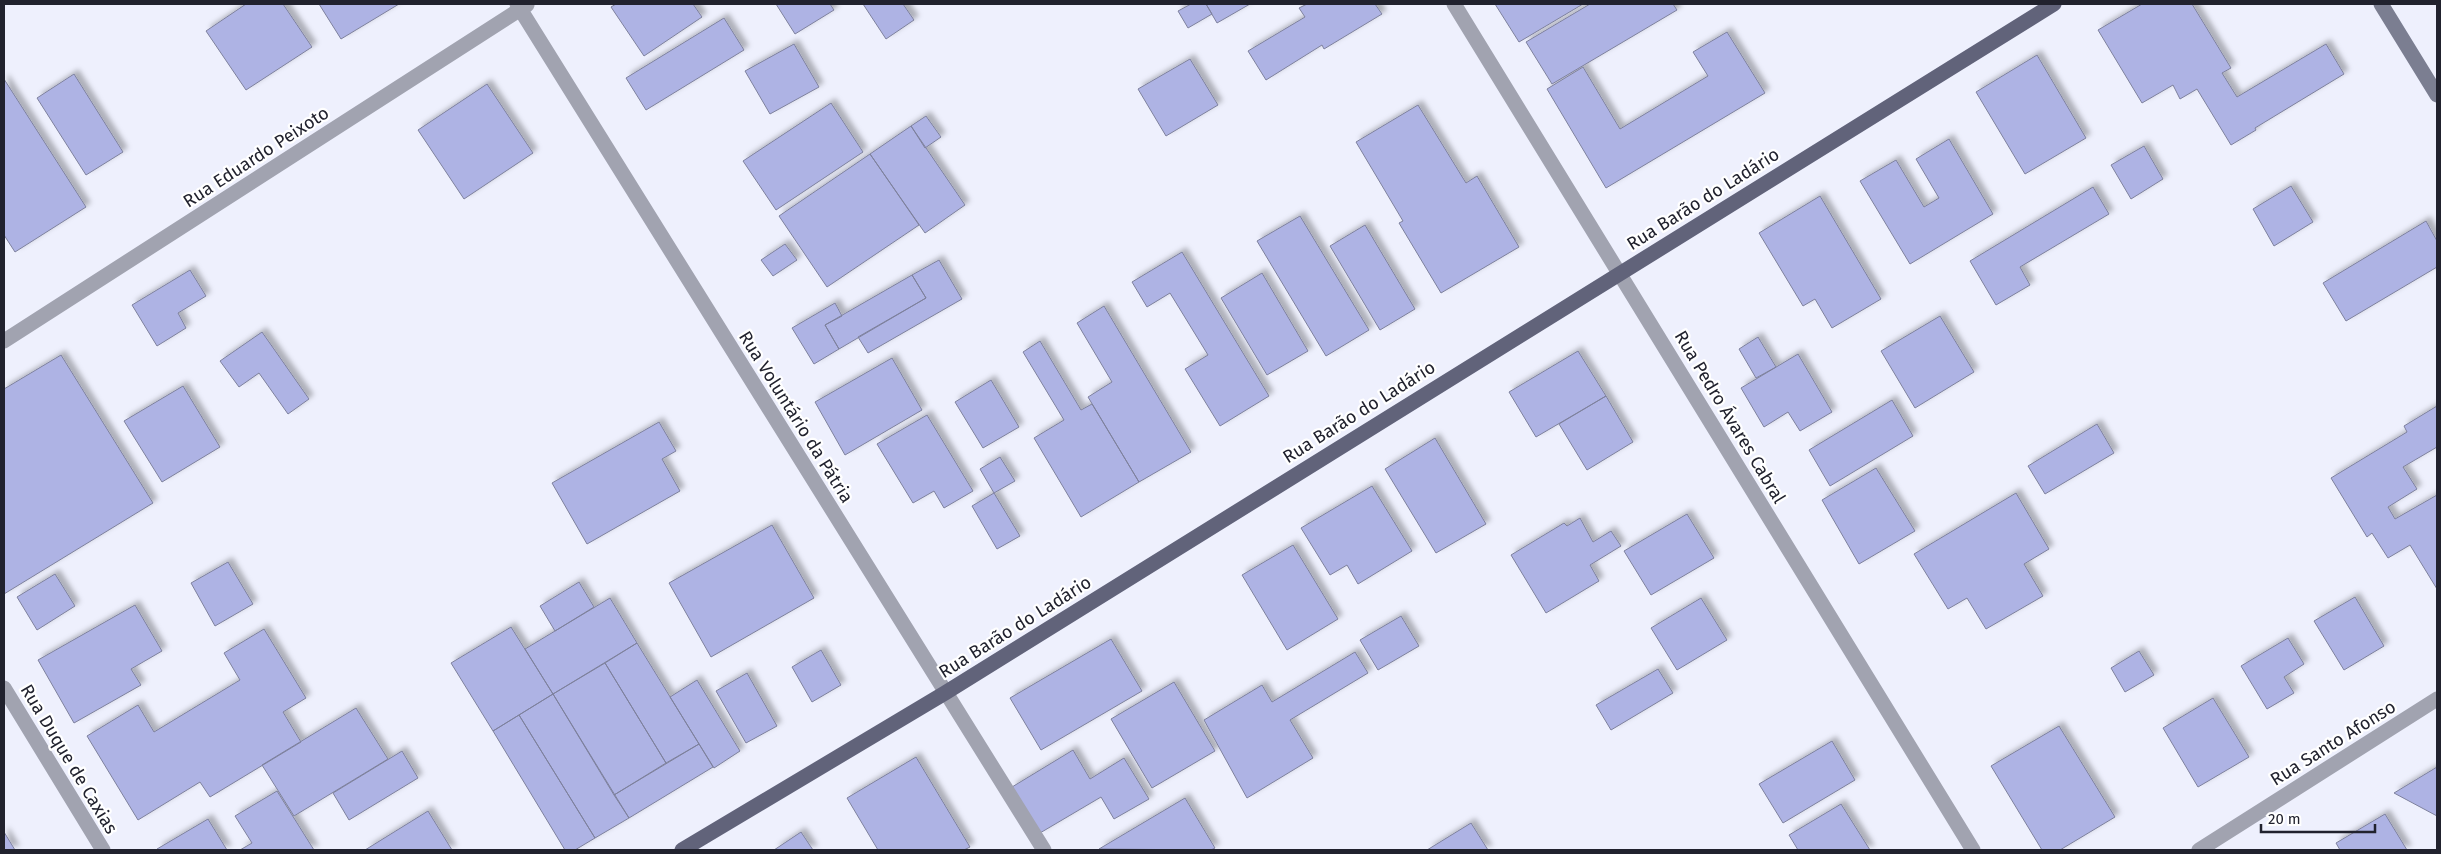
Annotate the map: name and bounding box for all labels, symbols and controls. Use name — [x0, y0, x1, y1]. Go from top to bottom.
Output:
street label: Rua Eduardo Peixoto — [179, 102, 333, 212]
street label: Rua Barão do Ladário — [1623, 143, 1783, 255]
street label: Rua Pedro Ávares Cabral — [1670, 326, 1791, 507]
street label: Rua Voluntário da Pátria — [734, 327, 858, 507]
street label: Rua Barão do Ladário — [1279, 356, 1439, 468]
street label: Rua Barão do Ladário — [935, 571, 1095, 683]
street label: Rua Duque de Caxias — [16, 680, 122, 838]
street label: Rua Santo Afonso — [2266, 696, 2400, 790]
scale bar — [2261, 802, 2375, 834]
text: 20 m — [2268, 810, 2301, 828]

